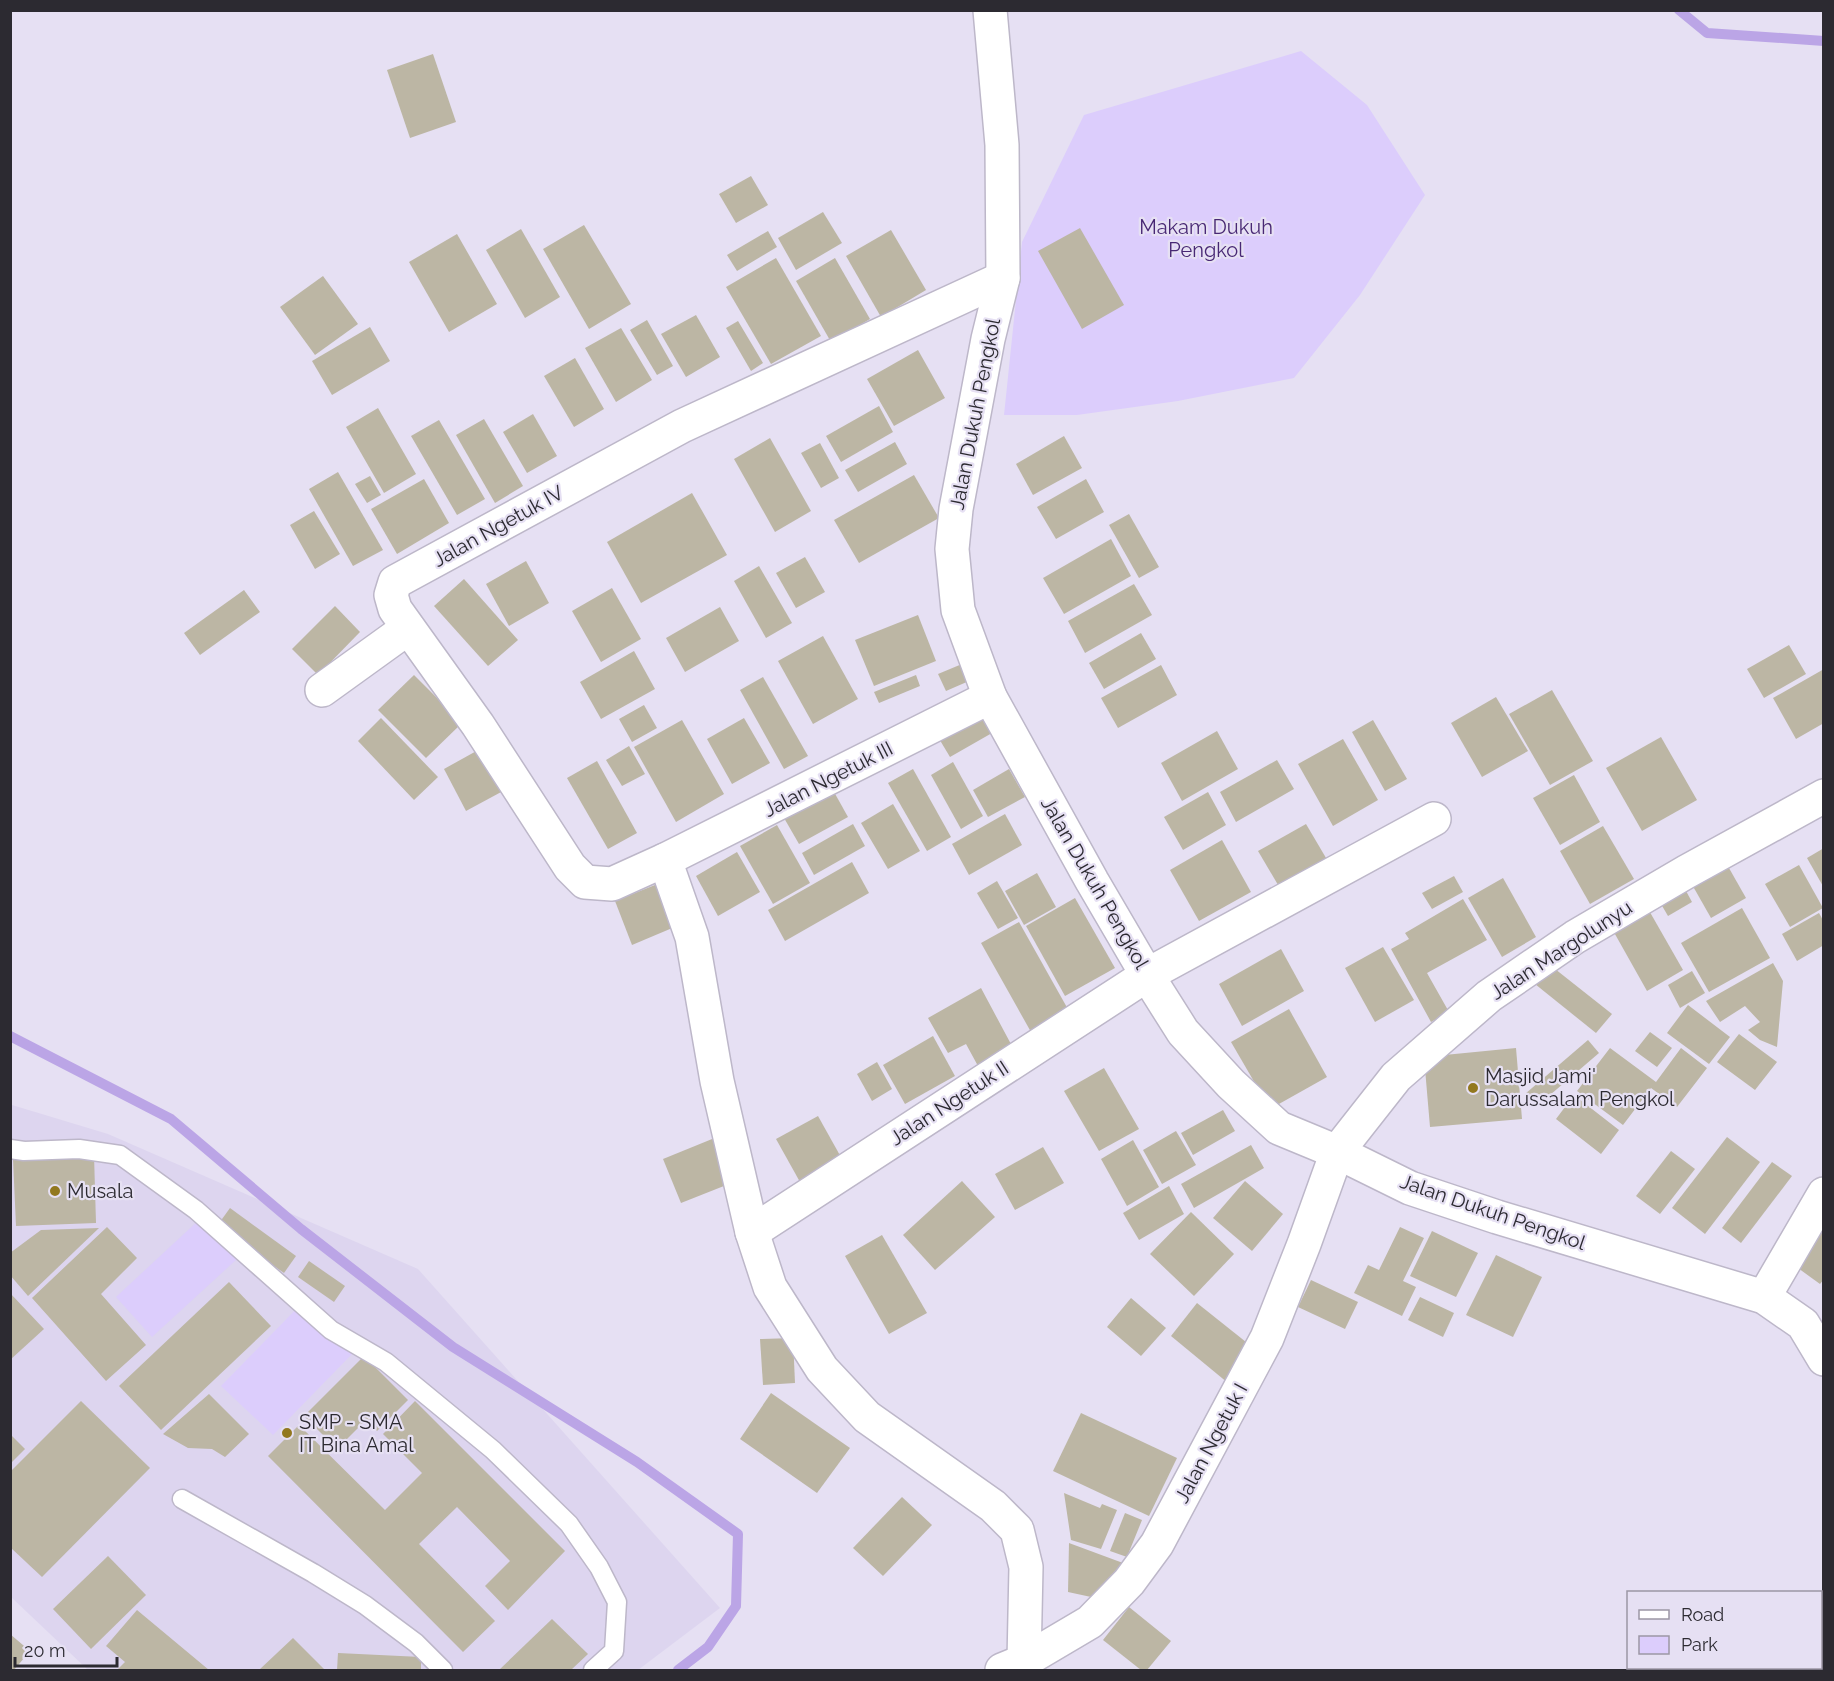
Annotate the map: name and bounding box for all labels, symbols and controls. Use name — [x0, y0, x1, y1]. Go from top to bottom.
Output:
park label: Makam Dukuh Pengkol — [1139, 215, 1273, 262]
street label: Jalan Dukuh Pengkol — [945, 316, 1005, 512]
street label: Jalan Ngetuk IV — [429, 480, 568, 572]
street label: Jalan Ngetuk III — [759, 736, 897, 822]
street label: Jalan Dukuh Pengkol — [1036, 793, 1154, 974]
street label: Jalan Margolunyu — [1486, 895, 1636, 1005]
street label: Jalan Ngetuk II — [885, 1056, 1013, 1150]
place label: Masjid Jami' Darussalam Pengkol — [1485, 1064, 1675, 1111]
marker: Masjid Jami' Darussalam Pengkol — [1466, 1081, 1480, 1095]
street label: Jalan Dukuh Pengkol — [1397, 1169, 1589, 1255]
place label: Musala — [67, 1179, 133, 1203]
marker: Musala — [48, 1184, 62, 1198]
street label: Jalan Ngetuk I — [1169, 1379, 1253, 1507]
place label: SMP - SMA IT Bina Amal — [299, 1410, 414, 1457]
marker: SMP - SMA IT Bina Amal — [280, 1426, 294, 1440]
legend — [1627, 1591, 1822, 1669]
text: Road — [1681, 1604, 1724, 1625]
scale bar — [15, 1630, 117, 1668]
text: Park — [1681, 1634, 1718, 1655]
text: 20 m — [24, 1640, 66, 1661]

